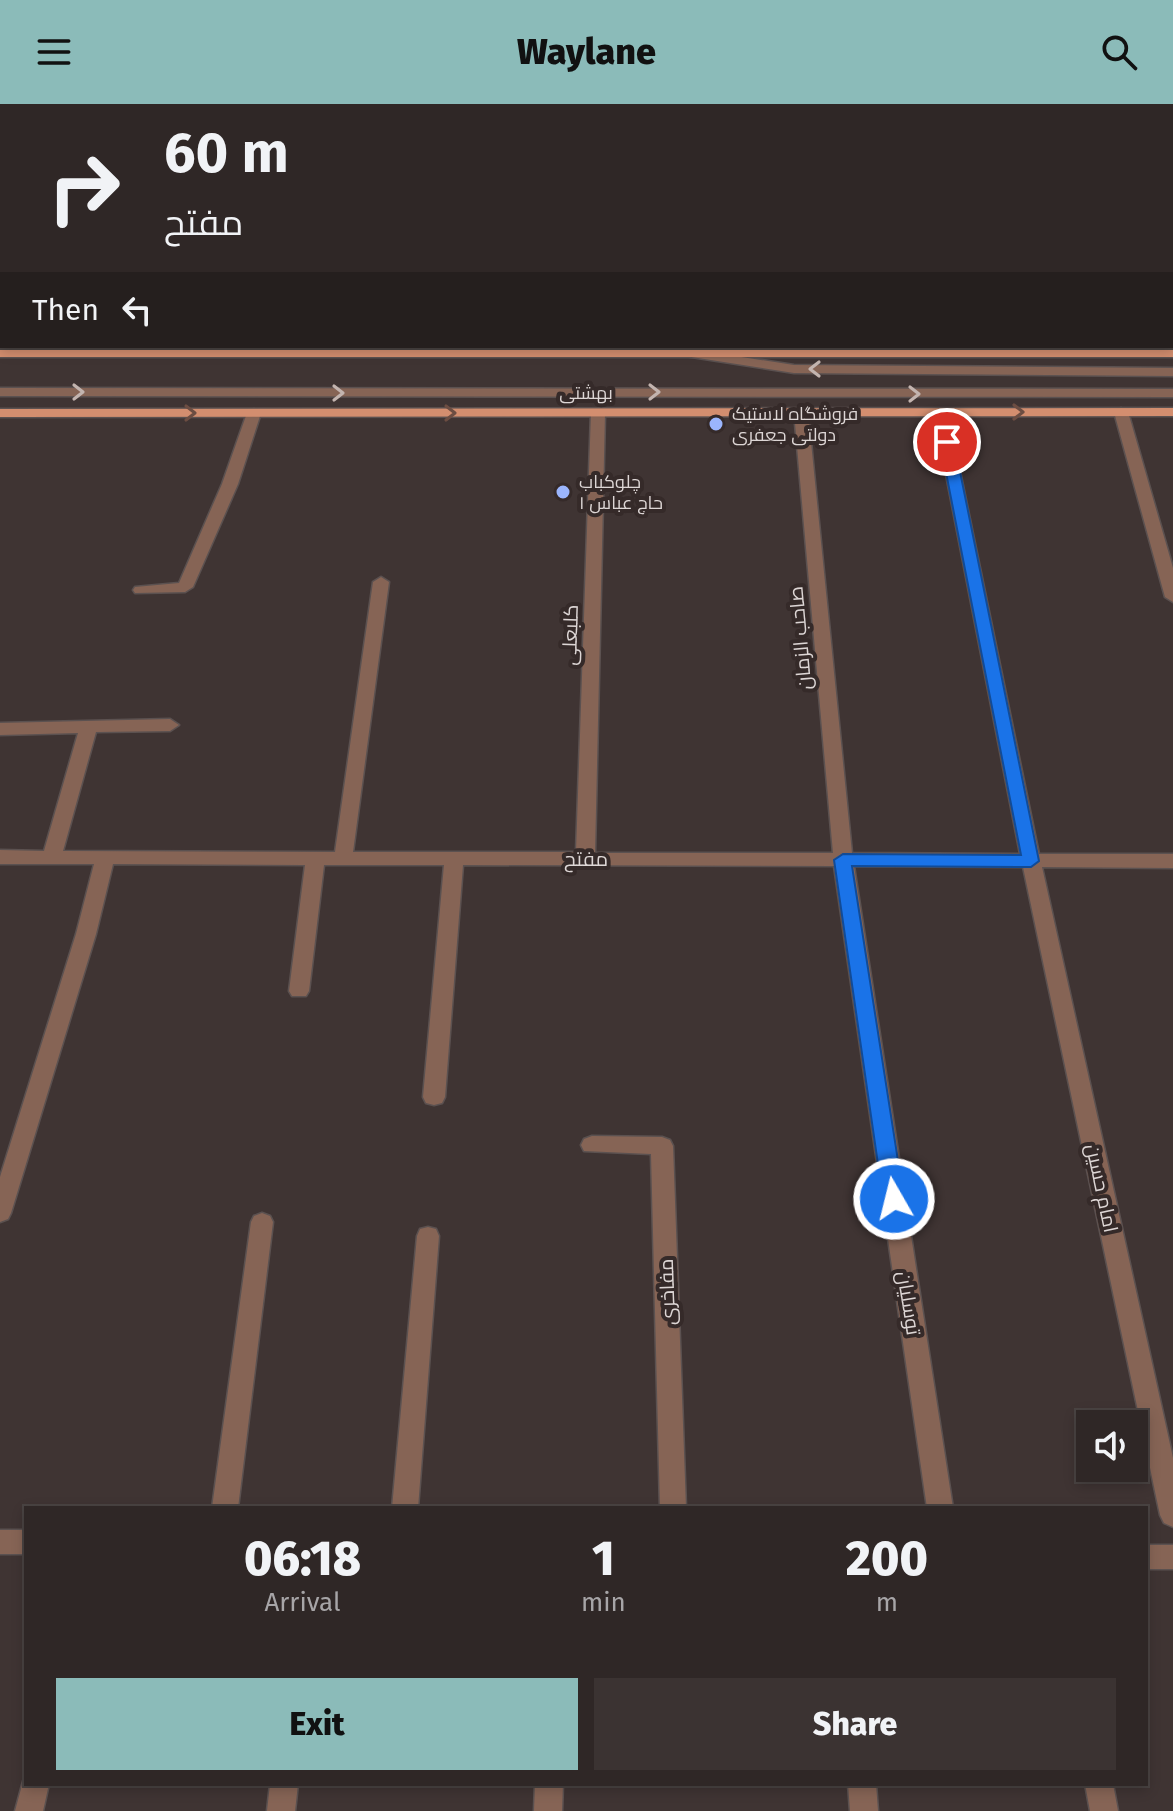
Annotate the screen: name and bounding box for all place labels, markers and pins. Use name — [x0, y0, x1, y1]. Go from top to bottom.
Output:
place label: فروشگاه لاستیک دولتی جعفری — [732, 403, 858, 446]
pin — [913, 408, 981, 476]
marker: فروشگاه لاستیک دولتی جعفری — [707, 415, 725, 433]
place label: چلوکباب حاج عباس ۱ — [579, 471, 663, 515]
marker: چلوکباب حاج عباس ۱ — [554, 483, 572, 501]

